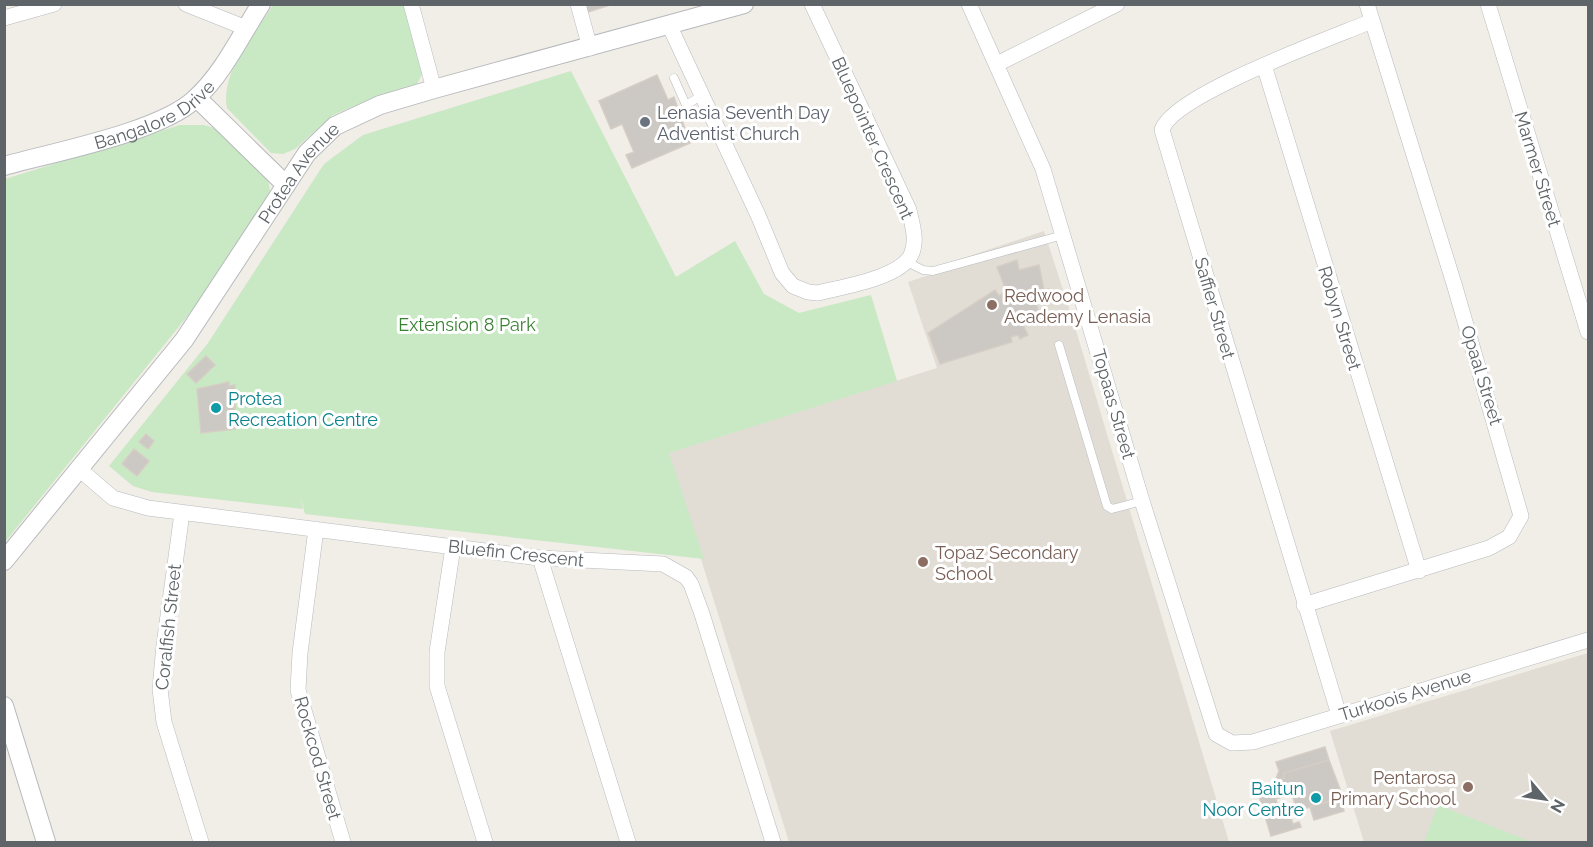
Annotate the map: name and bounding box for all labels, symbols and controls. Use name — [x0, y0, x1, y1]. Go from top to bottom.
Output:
street label: Bluepointer Crescent — [828, 54, 918, 222]
street label: Bangalore Drive — [92, 75, 219, 153]
place label: Lenasia Seventh Day Adventist Church — [657, 102, 830, 144]
street label: Marmer Street — [1511, 109, 1565, 229]
marker: Lenasia Seventh Day Adventist Church — [638, 115, 652, 129]
street label: Protea Avenue — [253, 118, 343, 227]
street label: Saffier Street — [1190, 255, 1240, 361]
street label: Robyn Street — [1314, 263, 1366, 373]
place label: Redwood Academy Lenasia — [1004, 285, 1151, 327]
marker: Redwood Academy Lenasia — [985, 298, 999, 312]
park label: Extension 8 Park — [398, 314, 536, 335]
street label: Opaal Street — [1457, 323, 1507, 427]
street label: Topaas Street — [1088, 347, 1140, 461]
place label: Protea Recreation Centre — [228, 388, 378, 430]
marker: Protea Recreation Centre — [209, 401, 223, 415]
street label: Bluefin Crescent — [447, 535, 585, 571]
place label: Topaz Secondary School — [935, 542, 1079, 584]
marker: Topaz Secondary School — [916, 555, 930, 569]
street label: Coralfish Street — [151, 563, 185, 691]
street label: Turkoois Avenue — [1337, 665, 1474, 725]
street label: Rockcod Street — [290, 694, 346, 822]
place label: Pentarosa Primary School — [1330, 767, 1456, 809]
north arrow — [1515, 769, 1575, 829]
place label: Baitun Noor Centre — [1202, 778, 1304, 820]
marker: Pentarosa Primary School — [1461, 780, 1475, 794]
marker: Baitun Noor Centre — [1309, 791, 1323, 805]
text: N — [1546, 796, 1569, 816]

